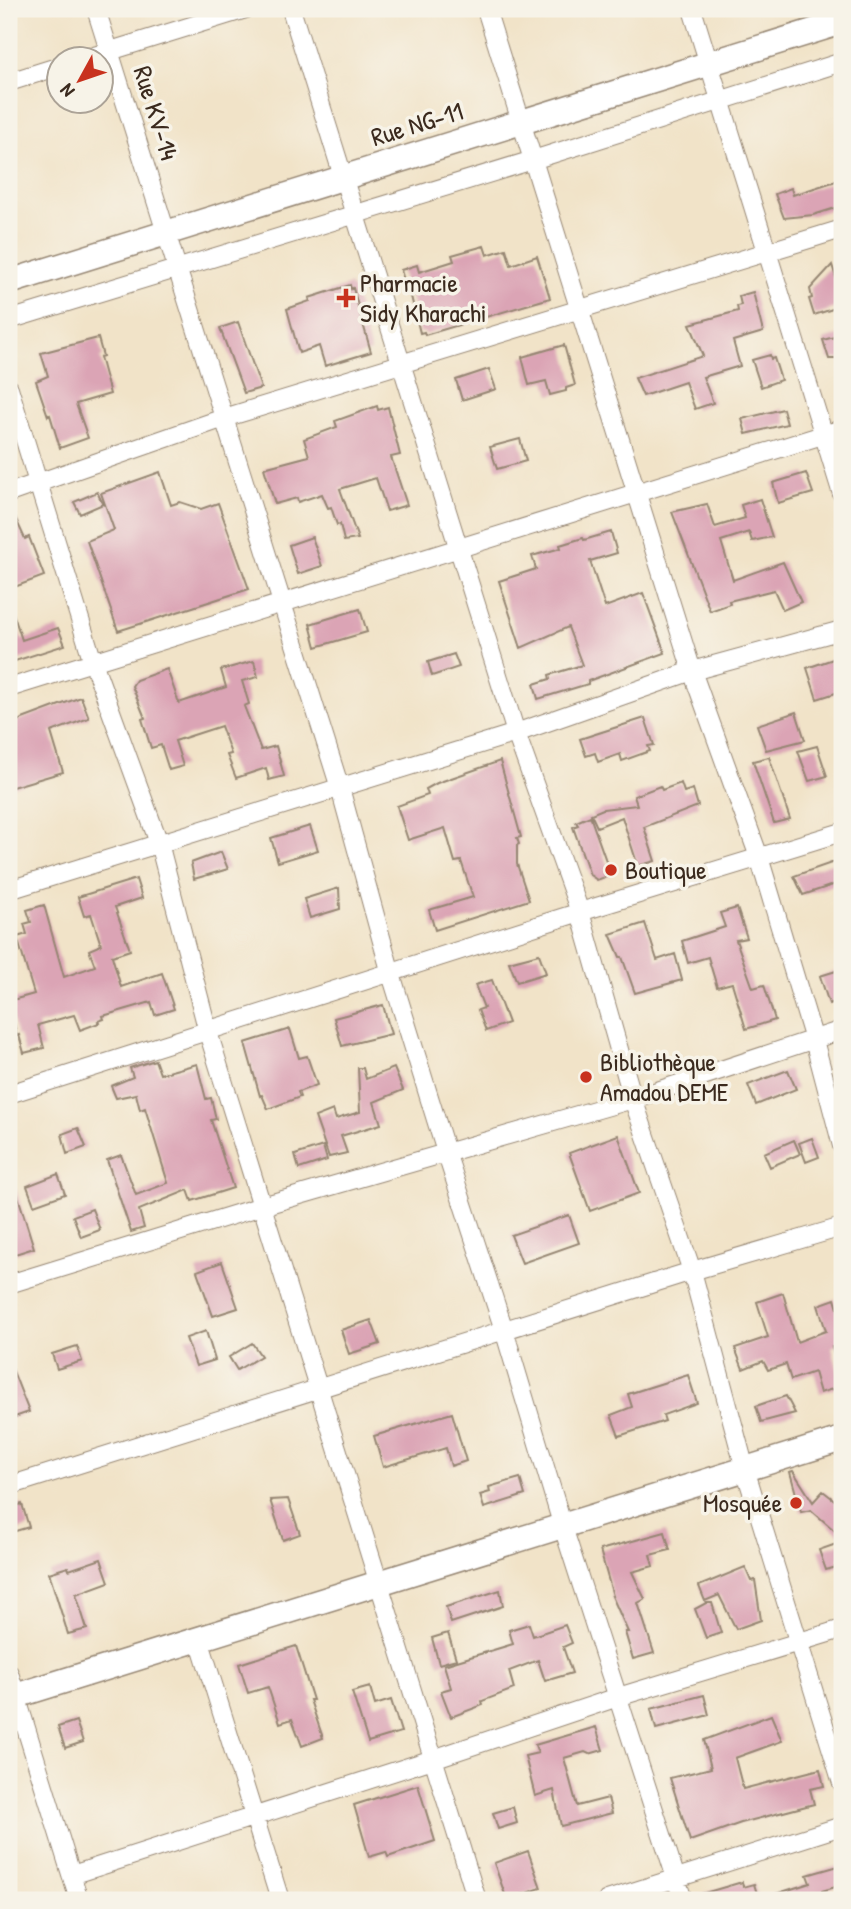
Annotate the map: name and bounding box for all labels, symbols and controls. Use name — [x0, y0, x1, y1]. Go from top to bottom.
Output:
north arrow — [46, 46, 116, 116]
street label: Rue KV-14 — [126, 62, 187, 164]
text: N — [54, 79, 80, 103]
street label: Rue NG-11 — [367, 93, 467, 154]
place label: Pharmacie Sidy Kharachi — [360, 265, 487, 330]
marker: Pharmacie Sidy Kharachi — [338, 290, 354, 306]
place label: Boutique — [625, 852, 707, 887]
marker: Boutique — [603, 862, 619, 878]
place label: Bibliothèque Amadou DEME — [600, 1044, 729, 1109]
marker: Bibliothèque Amadou DEME — [578, 1069, 594, 1085]
place label: Mosquée — [703, 1485, 782, 1520]
marker: Mosquée — [788, 1495, 804, 1511]

